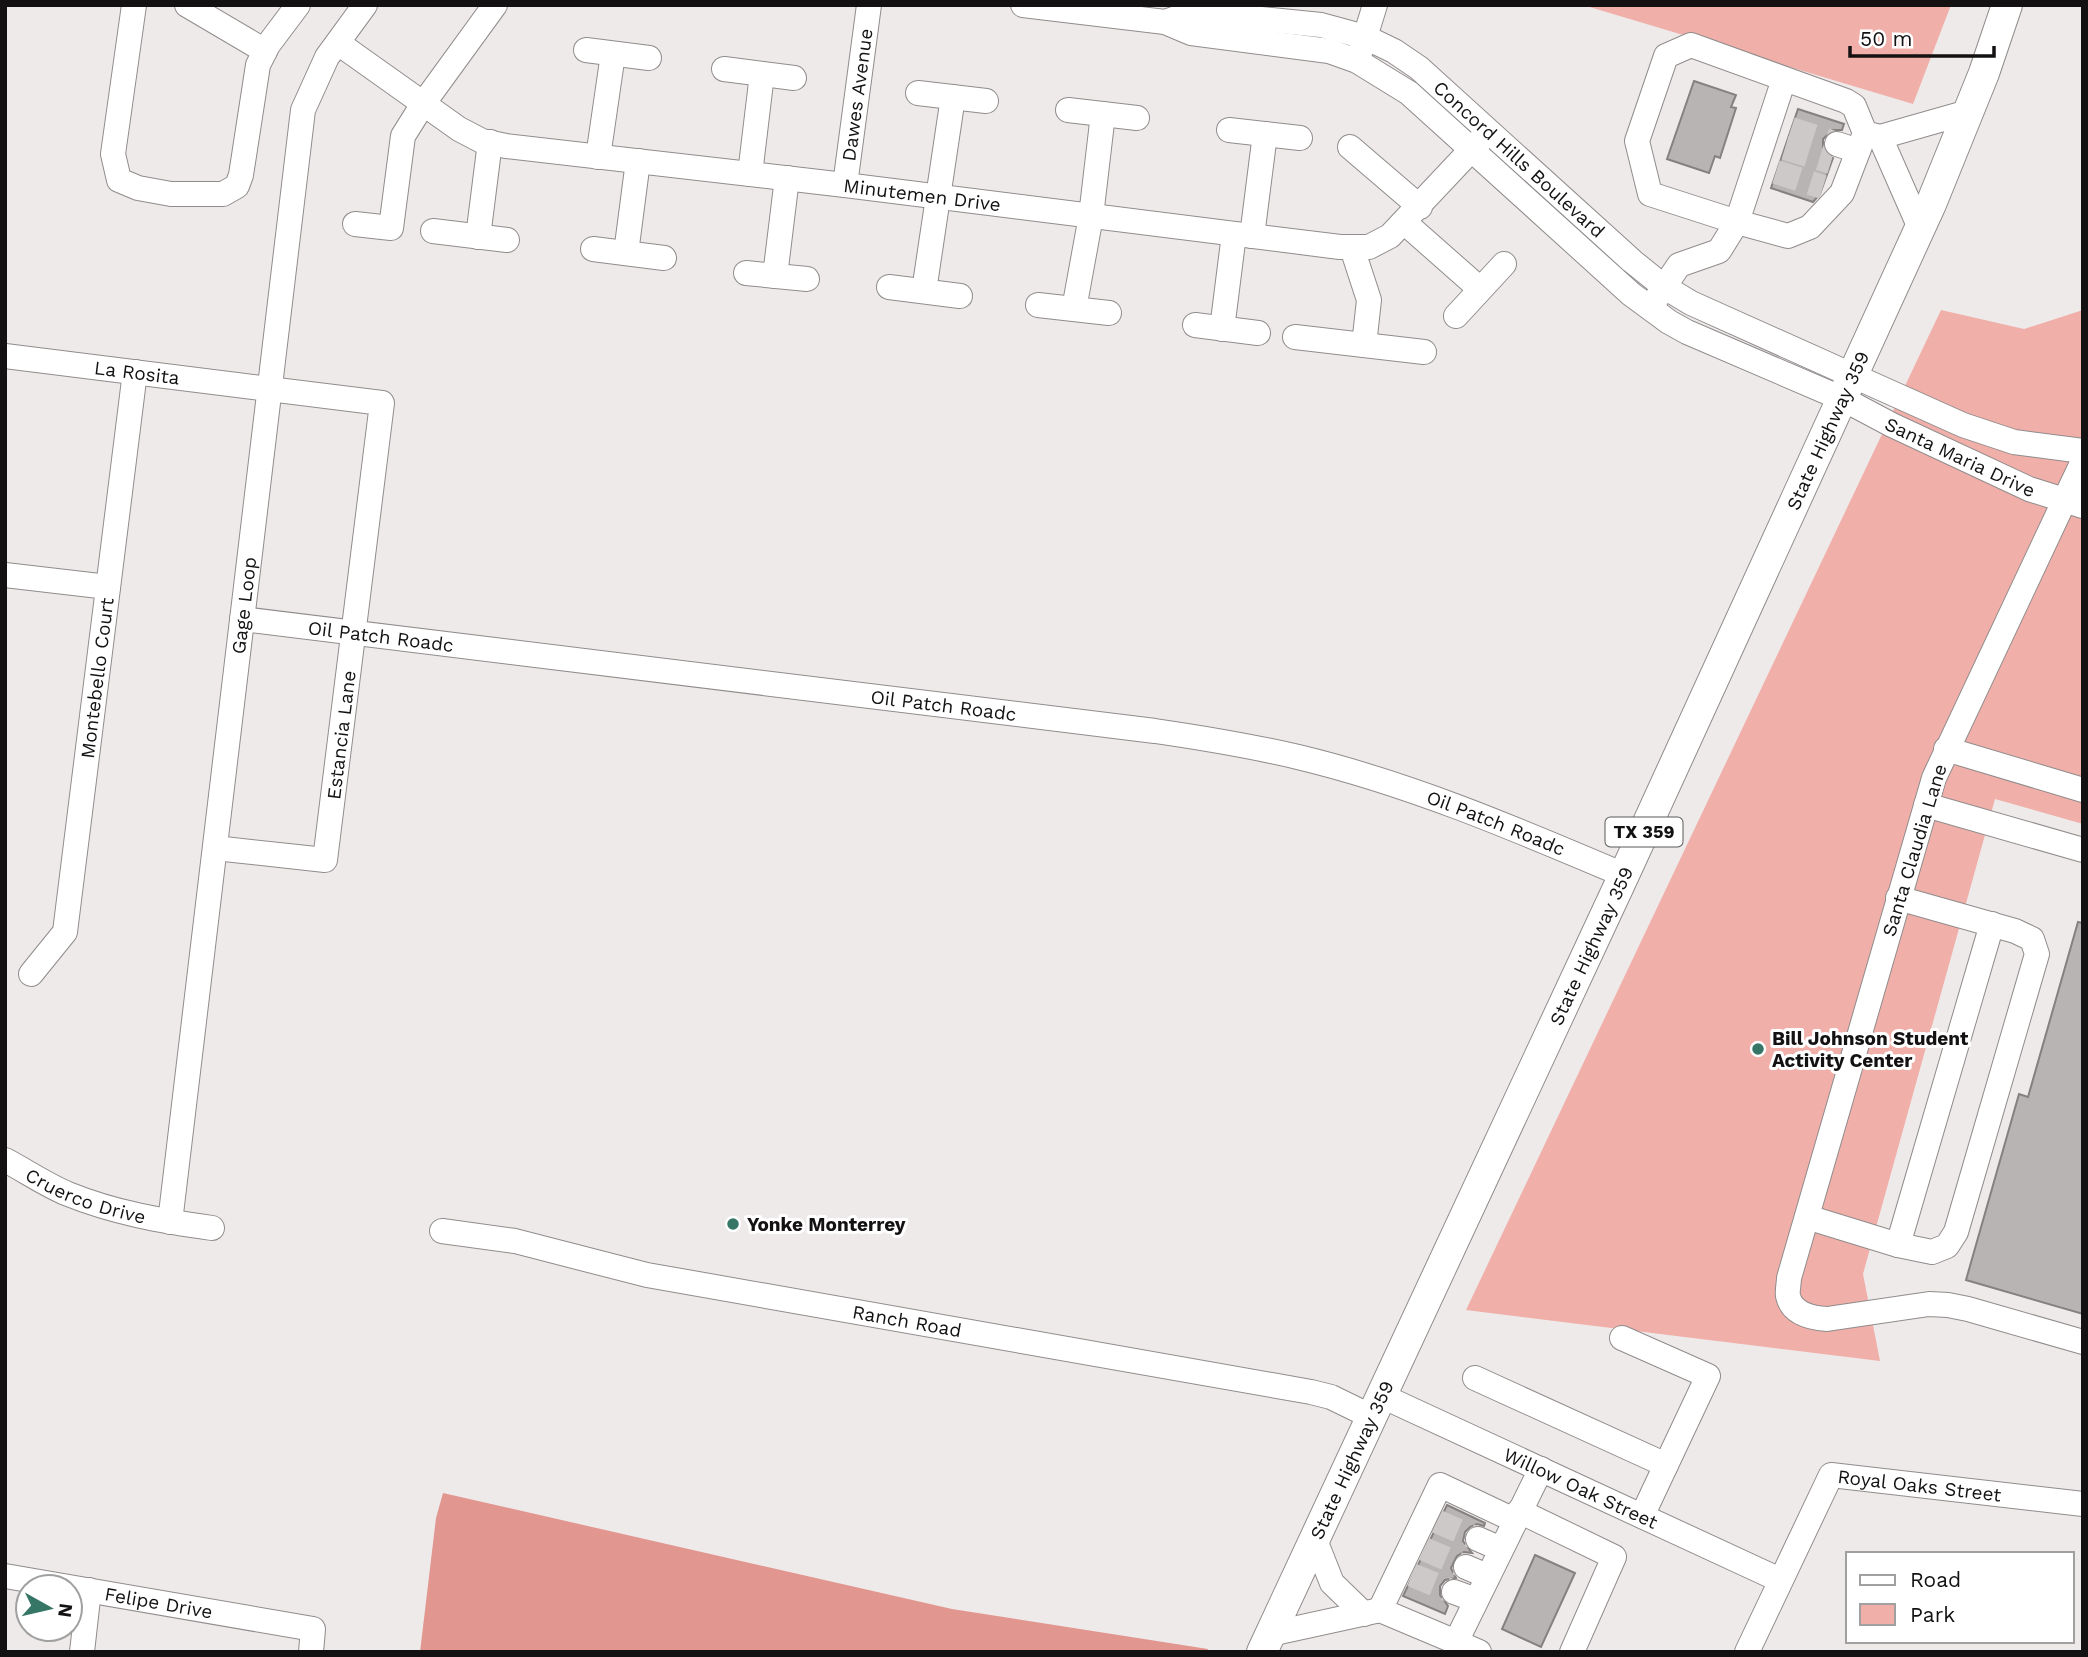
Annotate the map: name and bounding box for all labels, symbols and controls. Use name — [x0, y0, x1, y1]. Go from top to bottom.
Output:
scale bar — [1850, 14, 1994, 58]
text: 50 m — [1860, 26, 1912, 51]
street label: Dawes Avenue — [837, 27, 878, 163]
street label: Concord Hills Boulevard — [1429, 76, 1610, 243]
street label: Minutemen Drive — [842, 174, 1002, 216]
street label: State Highway 359 — [1782, 348, 1874, 514]
street label: La Rosita — [93, 356, 181, 390]
street label: Santa Maria Drive — [1881, 412, 2038, 502]
street label: Gage Loop — [227, 555, 261, 655]
street label: Montebello Court — [76, 596, 119, 760]
street label: Oil Patch Roadc — [307, 616, 455, 657]
street label: Estancia Lane — [322, 669, 361, 801]
street label: Oil Patch Roadc — [869, 685, 1018, 726]
street label: Santa Claudia Lane — [1877, 761, 1952, 939]
street label: Oil Patch Roadc — [1424, 786, 1568, 861]
road number: TX 359 — [1606, 818, 1682, 846]
street label: State Highway 359 — [1545, 863, 1638, 1029]
place label: Bill Johnson Student Activity Center — [1772, 1027, 1969, 1072]
marker: Bill Johnson Student Activity Center — [1750, 1041, 1766, 1057]
street label: Cruerco Drive — [21, 1163, 148, 1229]
place label: Yonke Monterrey — [747, 1213, 906, 1236]
marker: Yonke Monterrey — [725, 1216, 741, 1232]
street label: Ranch Road — [851, 1300, 963, 1342]
street label: State Highway 359 — [1305, 1377, 1399, 1543]
street label: Willow Oak Street — [1500, 1443, 1661, 1534]
street label: Royal Oaks Street — [1836, 1465, 2003, 1507]
legend — [1846, 1552, 2074, 1643]
text: Road — [1910, 1567, 1961, 1592]
north arrow — [14, 1573, 84, 1643]
street label: Felipe Drive — [103, 1582, 214, 1624]
text: N — [53, 1602, 78, 1619]
text: Park — [1910, 1602, 1955, 1627]

